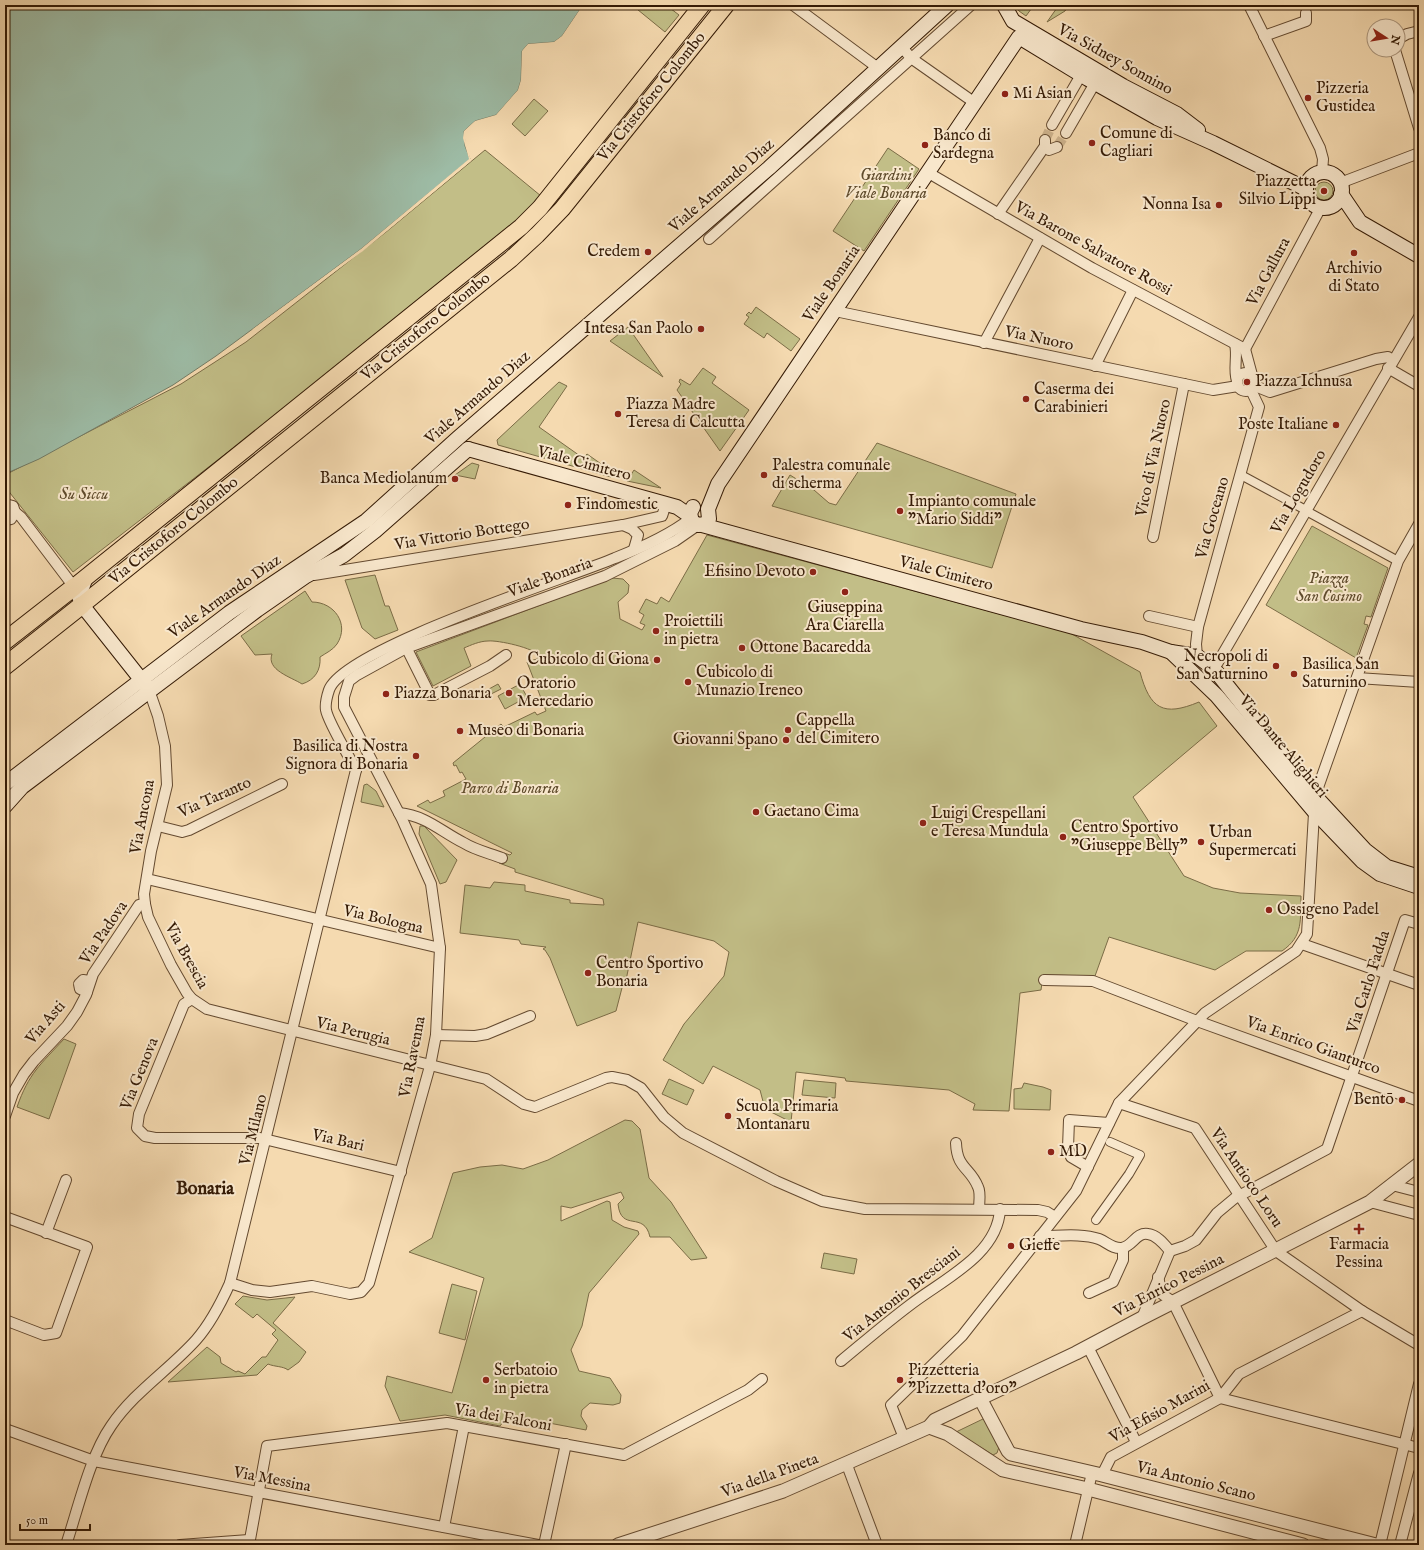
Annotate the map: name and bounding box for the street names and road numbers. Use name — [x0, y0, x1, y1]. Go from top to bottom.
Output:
street label: Via Sidney Sonnino — [1053, 20, 1176, 100]
street label: Via Cristoforo Colombo — [593, 28, 711, 167]
street label: Viale Armando Diaz — [664, 135, 779, 238]
street label: Via Barone Salvatore Rossi — [1010, 197, 1175, 301]
street label: Via Gallura — [1242, 234, 1295, 310]
street label: Viale Bonaria — [798, 242, 865, 327]
street label: Via Cristoforo Colombo — [356, 268, 495, 386]
street label: Via Nuoro — [1002, 322, 1076, 356]
street label: Viale Armando Diaz — [420, 347, 535, 450]
street label: Vico di Via Nuoro — [1132, 397, 1176, 520]
street label: Viale Cimitero — [534, 442, 633, 486]
street label: Via Logudoro — [1266, 446, 1331, 539]
street label: Via Cristoforo Colombo — [104, 472, 243, 590]
street label: Via Goceano — [1191, 474, 1234, 562]
street label: Via Vittorio Bottego — [392, 514, 531, 556]
street label: Viale Armando Diaz — [164, 551, 285, 644]
street label: Viale Cimitero — [896, 552, 995, 596]
street label: Viale Bonaria — [504, 553, 595, 603]
street label: Via Dante Alighieri — [1234, 691, 1332, 802]
street label: Via Taranto — [174, 773, 255, 823]
street label: Via Ancona — [126, 778, 160, 857]
street label: Via Padova — [75, 897, 133, 969]
street label: Via Bologna — [340, 901, 425, 939]
street label: Via Brescia — [159, 919, 212, 993]
street label: Via Carlo Fadda — [1343, 928, 1395, 1037]
street label: Via Asti — [21, 997, 70, 1050]
street label: Via Enrico Gianturco — [1242, 1012, 1383, 1080]
street label: Via Perugia — [313, 1013, 392, 1051]
street label: Via Ravenna — [395, 1015, 431, 1100]
street label: Via Genova — [116, 1035, 164, 1114]
street label: Via Milano — [235, 1092, 273, 1169]
street label: Via Antioco Loru — [1205, 1123, 1287, 1232]
street label: Via Bari — [309, 1125, 366, 1157]
street label: Via Antonio Bresciani — [838, 1243, 965, 1348]
street label: Via Enrico Pessina — [1110, 1250, 1228, 1323]
street label: Via Efisio Marini — [1105, 1376, 1214, 1448]
street label: Via dei Falconi — [452, 1399, 553, 1436]
street label: Via della Pineta — [718, 1449, 821, 1503]
street label: Via Antonio Scano — [1133, 1457, 1258, 1507]
street label: Via Messina — [231, 1463, 312, 1497]

